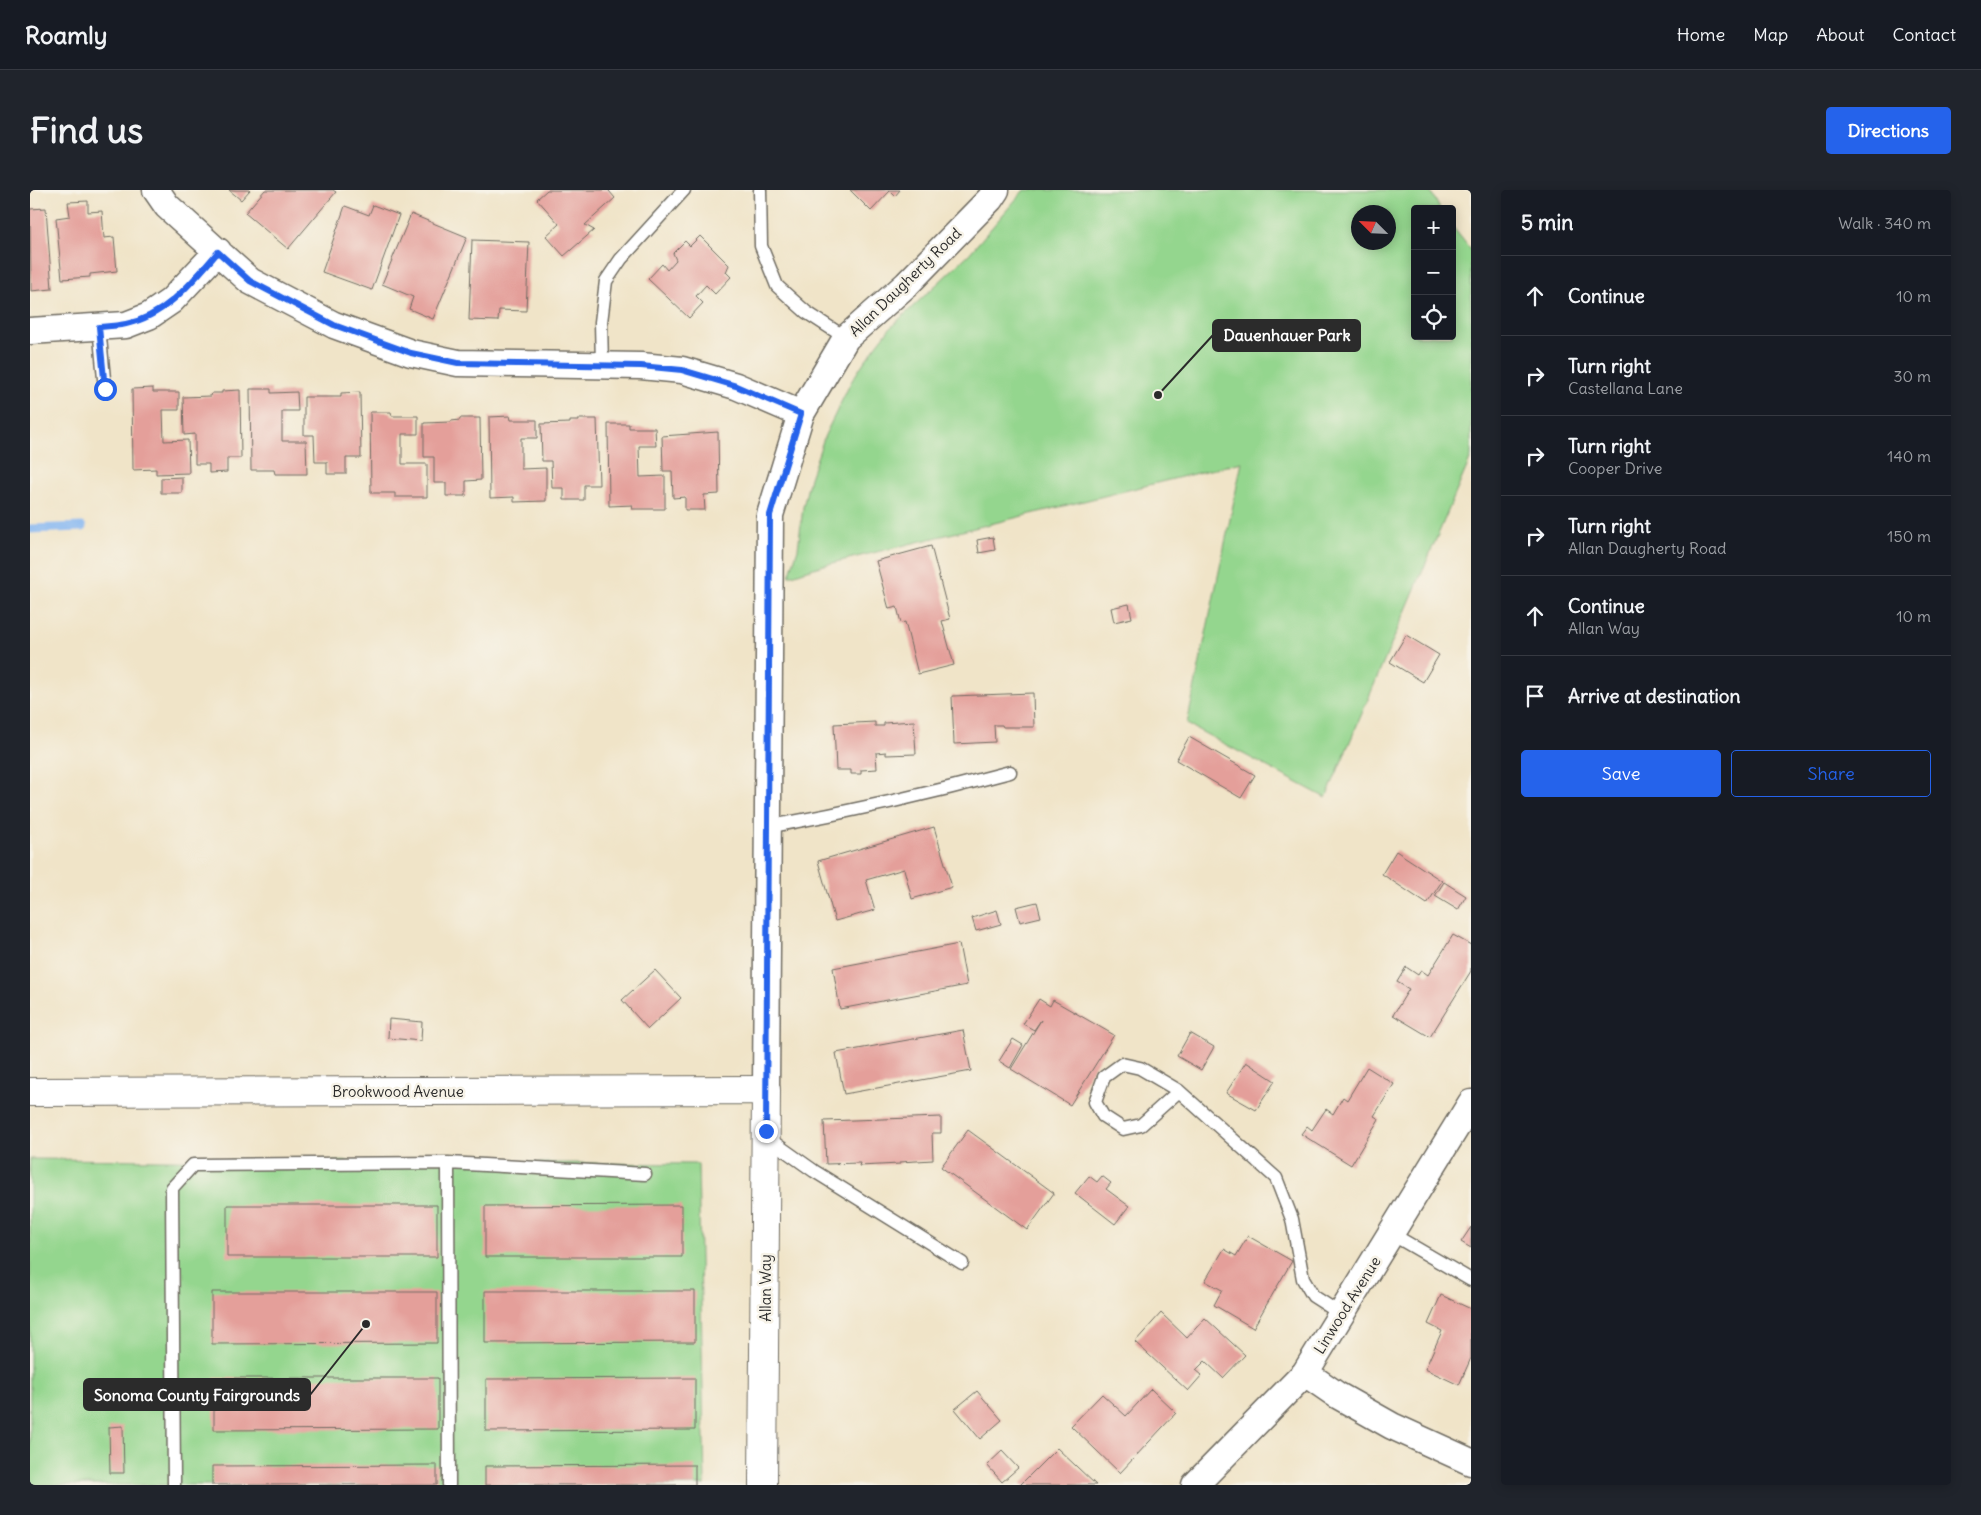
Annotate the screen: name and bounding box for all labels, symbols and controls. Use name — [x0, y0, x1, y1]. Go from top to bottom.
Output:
text: Roamly — [25, 20, 107, 50]
text: Home — [1677, 23, 1725, 46]
text: Map — [1753, 23, 1788, 46]
text: About — [1816, 23, 1864, 46]
text: Contact — [1892, 23, 1956, 46]
button: Directions — [1826, 107, 1951, 154]
text: Find us — [30, 108, 143, 152]
north arrow — [1351, 205, 1396, 250]
map controls — [1411, 205, 1456, 340]
button: + — [1411, 205, 1456, 250]
text: 5 min — [1521, 209, 1573, 236]
text: Walk · 340 m — [1838, 213, 1931, 233]
street label: Allan Daugherty Road — [845, 223, 965, 340]
button: − — [1411, 250, 1456, 295]
icon: ahead — [1521, 282, 1549, 310]
text: Continue — [1568, 284, 1645, 308]
text: 10 m — [1896, 286, 1931, 306]
button: locate — [1411, 295, 1456, 340]
callout: Dauenhauer Park — [1213, 320, 1360, 351]
text: Dauenhauer Park — [1223, 325, 1351, 345]
text: Turn right — [1568, 354, 1651, 378]
icon: right — [1521, 362, 1549, 390]
text: 30 m — [1894, 366, 1931, 386]
route start — [94, 378, 117, 401]
text: Castellana Lane — [1568, 378, 1683, 398]
text: Turn right — [1568, 434, 1651, 458]
icon: right — [1521, 442, 1549, 470]
text: 140 m — [1887, 446, 1931, 466]
text: Cooper Drive — [1568, 458, 1662, 478]
text: Turn right — [1568, 514, 1651, 538]
icon: right — [1521, 522, 1549, 550]
text: 150 m — [1887, 526, 1931, 546]
text: Allan Daugherty Road — [1568, 538, 1726, 558]
text: Continue — [1568, 594, 1645, 618]
icon: ahead — [1521, 602, 1549, 630]
text: 10 m — [1896, 606, 1931, 626]
text: Allan Way — [1568, 618, 1640, 638]
icon: arrive — [1521, 682, 1549, 710]
text: Arrive at destination — [1568, 684, 1741, 708]
button: Save — [1521, 750, 1721, 797]
button: Share — [1731, 750, 1931, 797]
street label: Brookwood Avenue — [332, 1082, 464, 1101]
route end — [755, 1120, 778, 1143]
street label: Linwood Avenue — [1309, 1253, 1385, 1357]
street label: Allan Way — [756, 1254, 775, 1322]
callout: Sonoma County Fairgrounds — [84, 1379, 310, 1410]
text: Sonoma County Fairgrounds — [94, 1385, 300, 1406]

